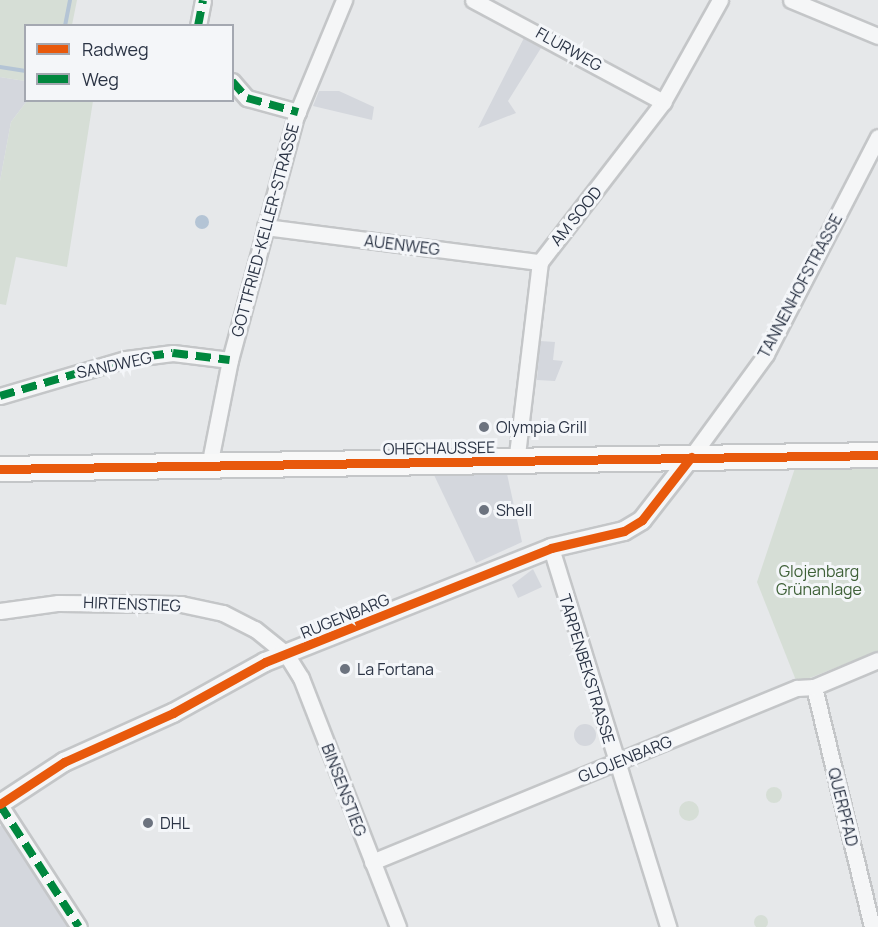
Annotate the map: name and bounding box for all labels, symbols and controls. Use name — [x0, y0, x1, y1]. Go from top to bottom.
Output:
street label: FLURWEG — [533, 23, 605, 75]
legend — [24, 24, 234, 102]
text: Radweg — [82, 37, 149, 61]
text: Weg — [82, 67, 119, 91]
street label: GOTTFRIED-KELLER-STRASSE — [227, 121, 303, 339]
street label: AM SOOD — [546, 183, 606, 249]
street label: TANNENHOFSTRASSE — [754, 211, 846, 361]
street label: AUENWEG — [363, 231, 441, 259]
street label: SANDWEG — [75, 348, 153, 382]
place label: Olympia Grill — [496, 417, 587, 437]
marker: Olympia Grill — [477, 420, 491, 434]
street label: OHECHAUSSEE — [383, 437, 495, 459]
place label: Shell — [496, 500, 532, 520]
marker: Shell — [477, 503, 491, 517]
park label: Glojenbarg Grünanlage — [776, 561, 862, 599]
street label: RUGENBARG — [298, 589, 392, 643]
street label: TARPENBEKSTRASSE — [555, 592, 619, 746]
street label: HIRTENSTIEG — [83, 593, 181, 615]
place label: La Fortana — [357, 659, 434, 679]
marker: La Fortana — [338, 662, 352, 676]
street label: GLOJENBARG — [575, 731, 675, 787]
street label: BINSENSTIEG — [318, 741, 370, 839]
street label: QUERPFAD — [824, 766, 862, 848]
place label: DHL — [160, 813, 190, 833]
marker: DHL — [141, 816, 155, 830]

